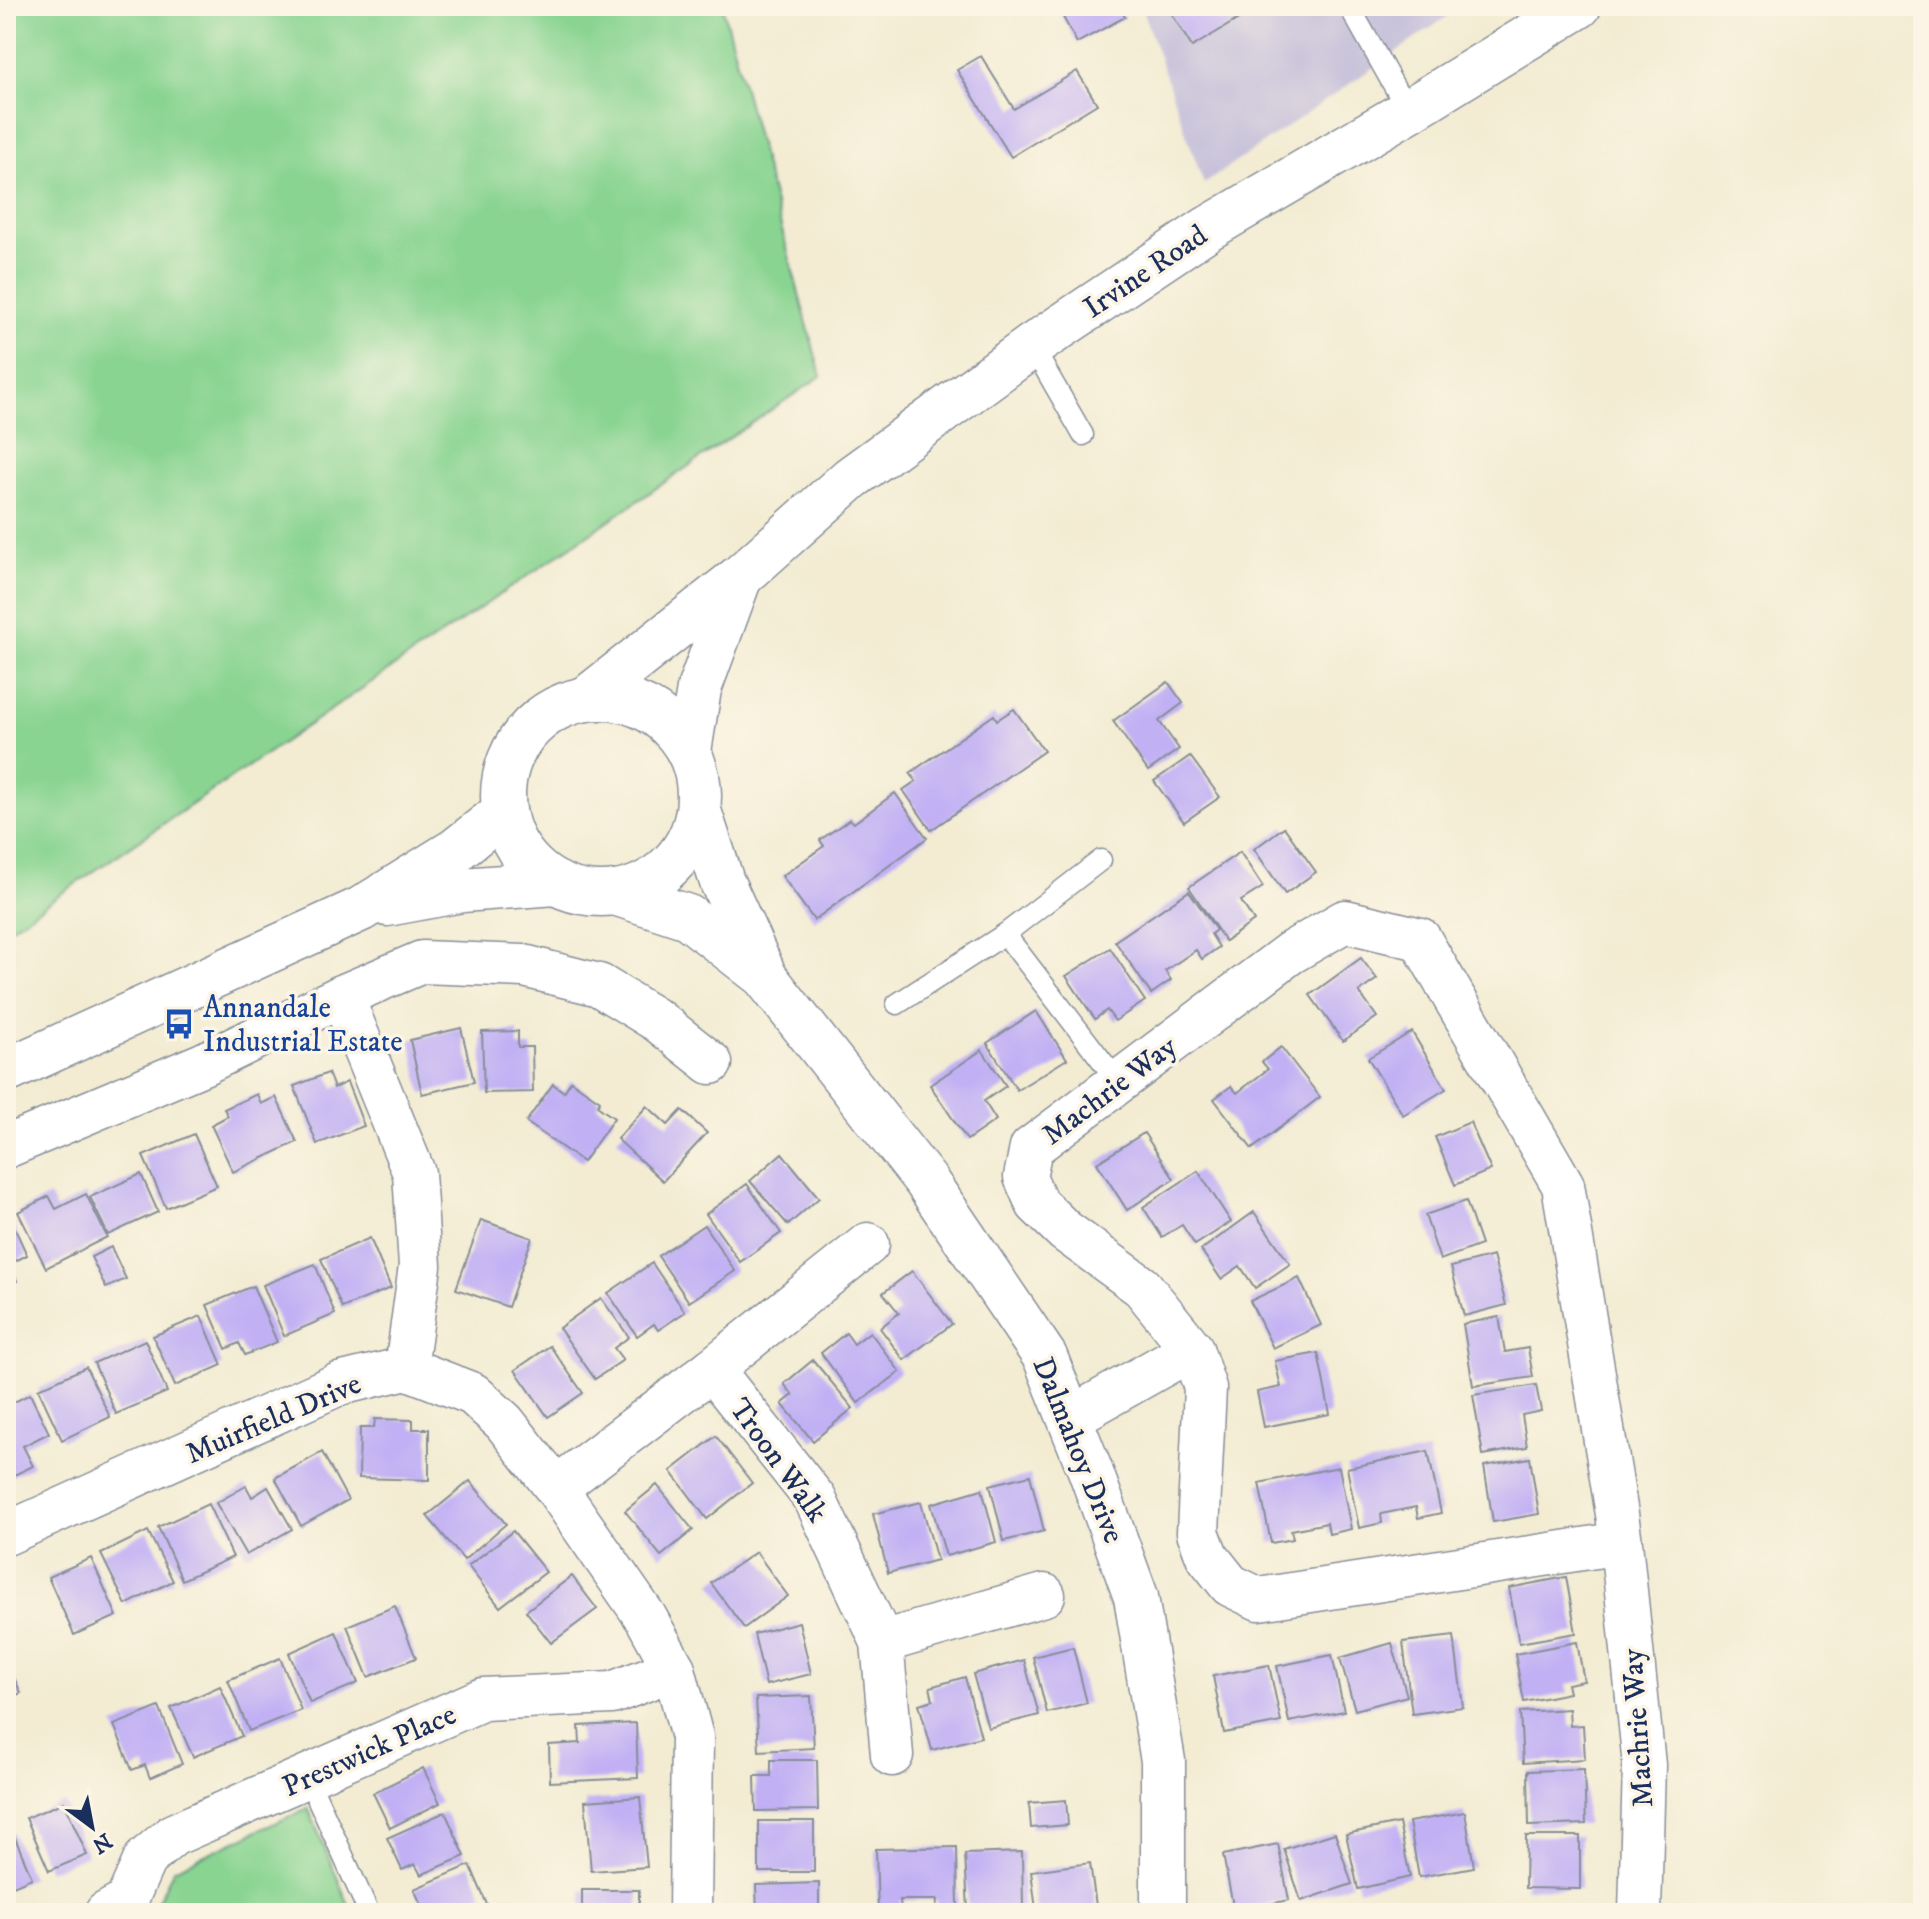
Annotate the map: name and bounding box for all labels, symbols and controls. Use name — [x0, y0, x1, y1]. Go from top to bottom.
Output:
street label: Irvine Road — [1077, 217, 1215, 327]
place label: Annandale Industrial Estate — [203, 990, 403, 1061]
bus stop icon: Annandale Industrial Estate — [162, 1007, 196, 1041]
street label: Machrie Way — [1035, 1028, 1185, 1154]
street label: Dalmahoy Drive — [1024, 1352, 1132, 1549]
street label: Muirfield Drive — [180, 1366, 367, 1473]
street label: Troon Walk — [720, 1392, 835, 1530]
street label: Machrie Way — [1614, 1647, 1663, 1809]
street label: Prestwick Place — [277, 1697, 462, 1806]
north arrow — [52, 1787, 132, 1867]
text: N — [87, 1826, 117, 1859]

